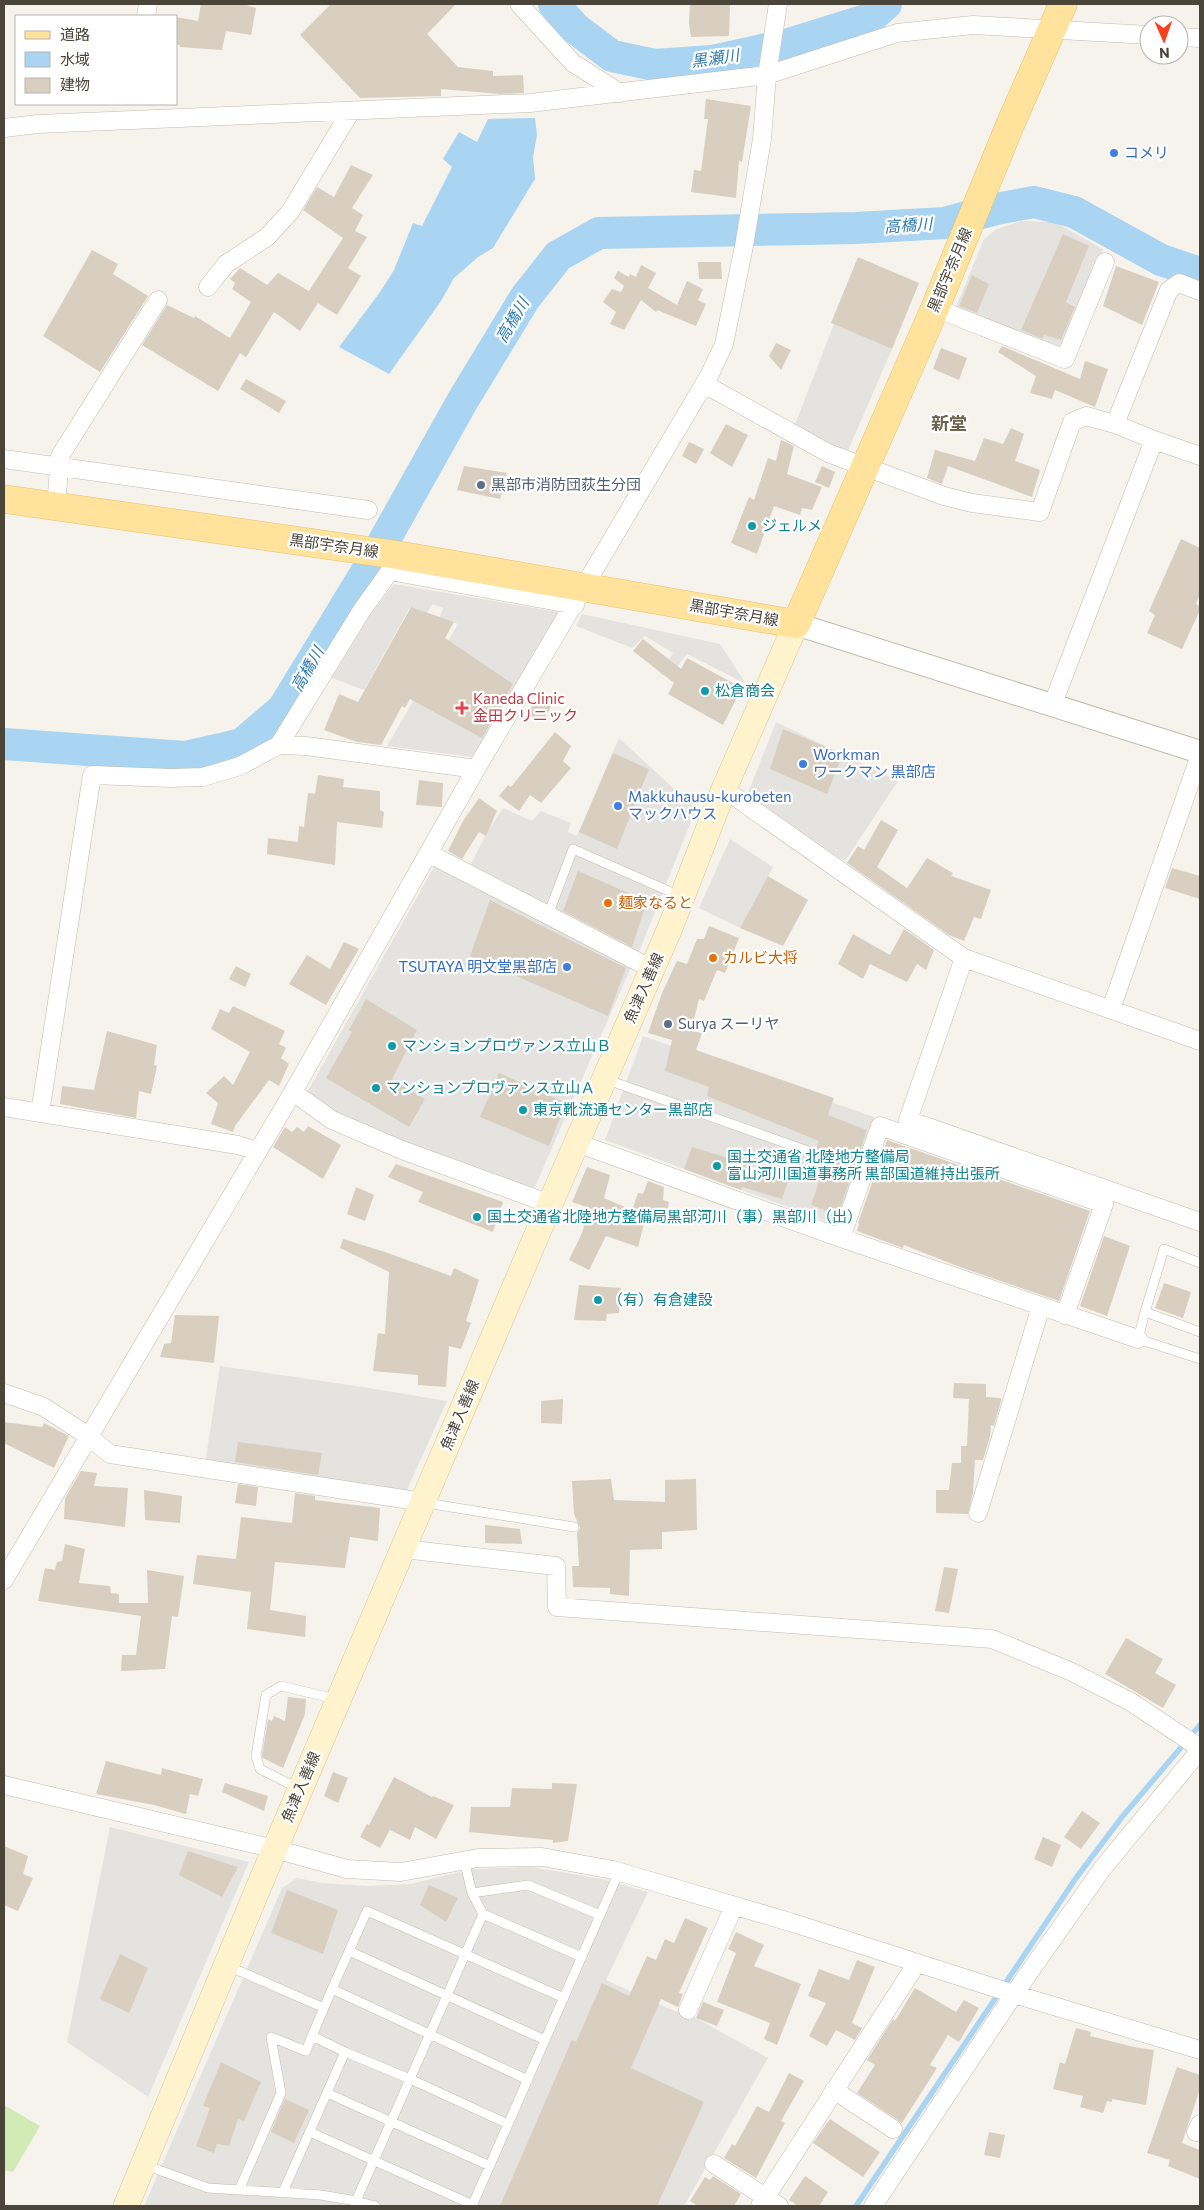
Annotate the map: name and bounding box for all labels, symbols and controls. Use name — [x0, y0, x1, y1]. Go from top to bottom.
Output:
legend — [15, 15, 178, 105]
north arrow — [1139, 15, 1189, 65]
text: 道路 — [60, 25, 90, 43]
water label: 黒瀬川 — [690, 44, 742, 70]
text: N — [1159, 45, 1170, 62]
text: 水域 — [60, 50, 90, 68]
text: 建物 — [60, 75, 90, 93]
place label: コメリ — [1124, 143, 1169, 161]
marker: コメリ — [1108, 147, 1120, 159]
water label: 高橋川 — [883, 213, 935, 236]
street label: 黒部宇奈月線 — [923, 225, 975, 315]
water label: 高橋川 — [491, 293, 533, 345]
district label: 新堂 — [931, 412, 967, 434]
place label: 黒部市消防団荻生分団 — [491, 475, 641, 493]
marker: 黒部市消防団荻生分団 — [475, 479, 487, 491]
place label: ジェルメ — [762, 516, 822, 534]
marker: ジェルメ — [746, 520, 758, 532]
street label: 黒部宇奈月線 — [288, 530, 380, 560]
street label: 黒部宇奈月線 — [688, 595, 780, 629]
water label: 高橋川 — [286, 641, 328, 694]
place label: 松倉商会 — [715, 681, 775, 699]
marker: 松倉商会 — [699, 685, 711, 697]
place label: Kaneda Clinic 金田クリニック — [473, 689, 578, 724]
marker: Kaneda Clinic 金田クリニック — [455, 701, 469, 715]
place label: Workman ワークマン 黒部店 — [813, 745, 936, 780]
marker: Workman ワークマン 黒部店 — [797, 758, 809, 770]
place label: Makkuhausu-kurobeten マックハウス — [628, 787, 791, 822]
marker: Makkuhausu-kurobeten マックハウス — [612, 800, 624, 812]
place label: 麺家なると — [618, 893, 693, 911]
marker: 麺家なると — [602, 897, 614, 909]
place label: カルビ大将 — [723, 948, 798, 966]
street label: 魚津入善線 — [620, 950, 667, 1026]
marker: カルビ大将 — [707, 952, 719, 964]
place label: TSUTAYA 明文堂黒部店 — [399, 957, 557, 975]
marker: TSUTAYA 明文堂黒部店 — [561, 961, 573, 973]
place label: Surya スーリヤ — [678, 1014, 780, 1032]
marker: Surya スーリヤ — [662, 1018, 674, 1030]
place label: マンションプロヴァンス立山Ｂ — [402, 1036, 611, 1054]
marker: マンションプロヴァンス立山Ｂ — [386, 1040, 398, 1052]
place label: マンションプロヴァンス立山Ａ — [386, 1078, 595, 1096]
marker: マンションプロヴァンス立山Ａ — [370, 1082, 382, 1094]
place label: 東京靴流通センター黒部店 — [533, 1100, 713, 1118]
marker: 東京靴流通センター黒部店 — [517, 1104, 529, 1116]
place label: 国土交通省 北陸地方整備局 富山河川国道事務所 黒部国道維持出張所 — [727, 1147, 1000, 1182]
marker: 国土交通省 北陸地方整備局 富山河川国道事務所 黒部国道維持出張所 — [711, 1160, 723, 1172]
place label: 国土交通省北陸地方整備局黒部河川（事）黒部川（出） — [487, 1207, 862, 1225]
marker: 国土交通省北陸地方整備局黒部河川（事）黒部川（出） — [471, 1211, 483, 1223]
place label: （有）有倉建設 — [608, 1290, 713, 1308]
marker: （有）有倉建設 — [592, 1294, 604, 1306]
street label: 魚津入善線 — [436, 1377, 482, 1453]
street label: 魚津入善線 — [277, 1749, 323, 1825]

